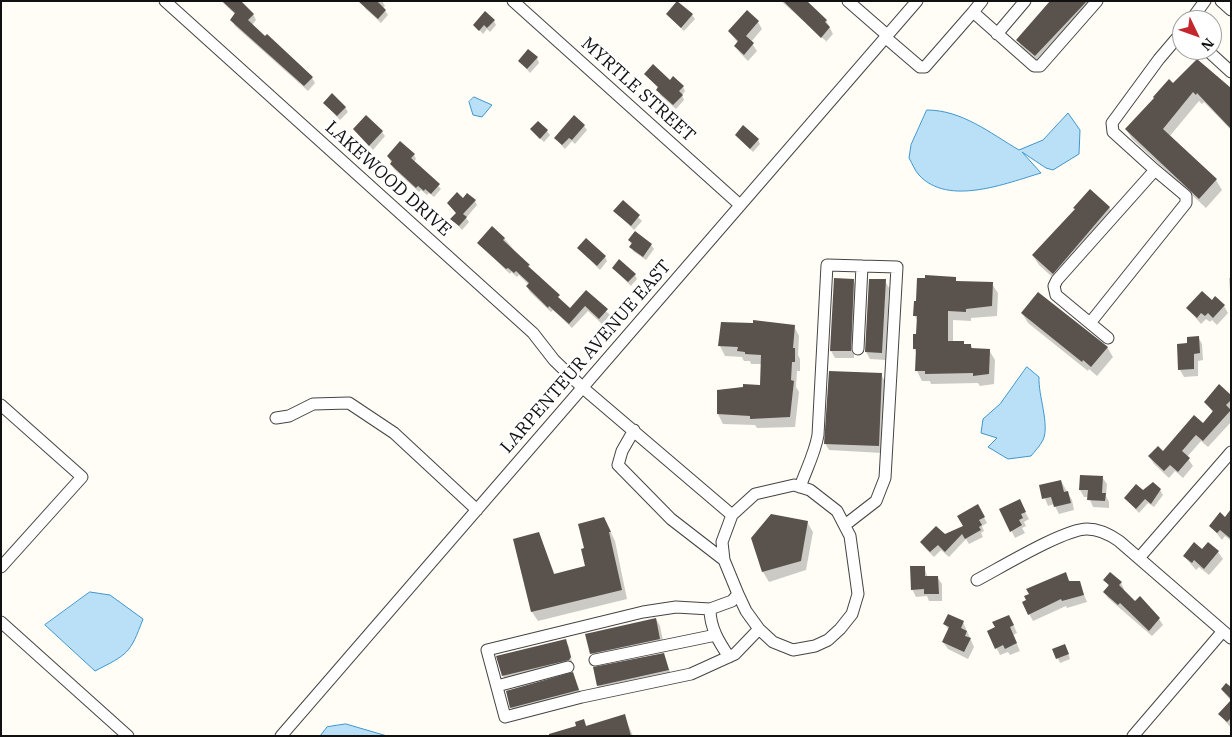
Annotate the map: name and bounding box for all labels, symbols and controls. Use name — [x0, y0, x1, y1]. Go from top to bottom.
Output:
north arrow — [1172, 10, 1222, 60]
street label: MYRTLE STREET — [577, 33, 699, 147]
text: N — [1197, 34, 1218, 55]
street label: LAKEWOOD DRIVE — [321, 117, 455, 241]
street label: LARPENTEUR AVENUE EAST — [496, 256, 676, 458]

